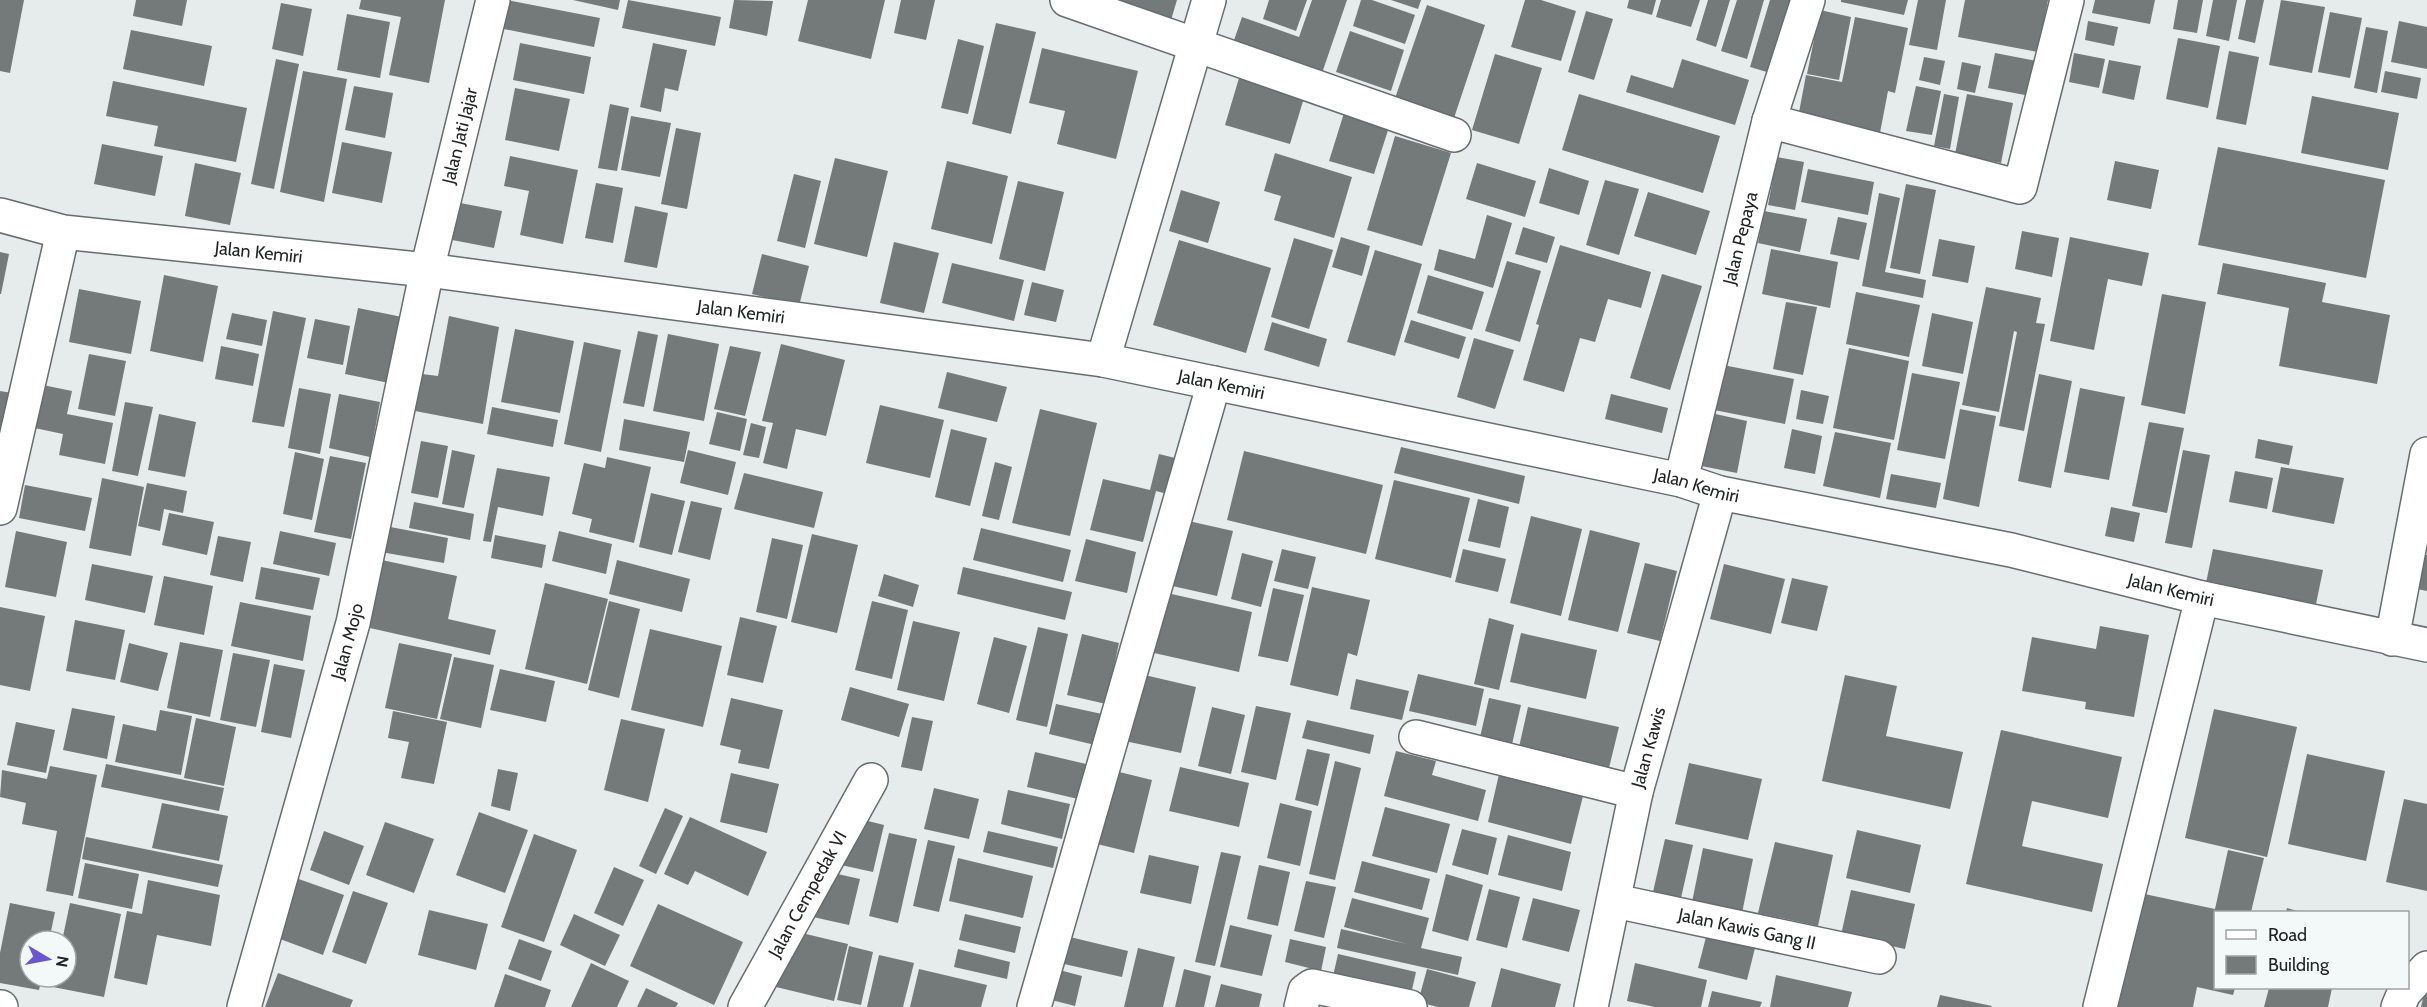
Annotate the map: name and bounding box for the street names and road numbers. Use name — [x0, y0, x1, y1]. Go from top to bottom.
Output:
street label: Jalan Jati Jajar — [437, 85, 482, 187]
street label: Jalan Pepaya — [1718, 189, 1762, 288]
street label: Jalan Kemiri — [213, 237, 304, 268]
street label: Jalan Kemiri — [695, 295, 786, 329]
street label: Jalan Kemiri — [1175, 365, 1267, 404]
street label: Jalan Kemiri — [1651, 463, 1741, 508]
street label: Jalan Kemiri — [2125, 569, 2216, 611]
street label: Jalan Mojo — [326, 601, 368, 683]
street label: Jalan Kawis — [1626, 704, 1670, 791]
street label: Jalan Cempedak VI — [763, 827, 852, 962]
street label: Jalan Kawis Gang II — [1675, 904, 1818, 954]

